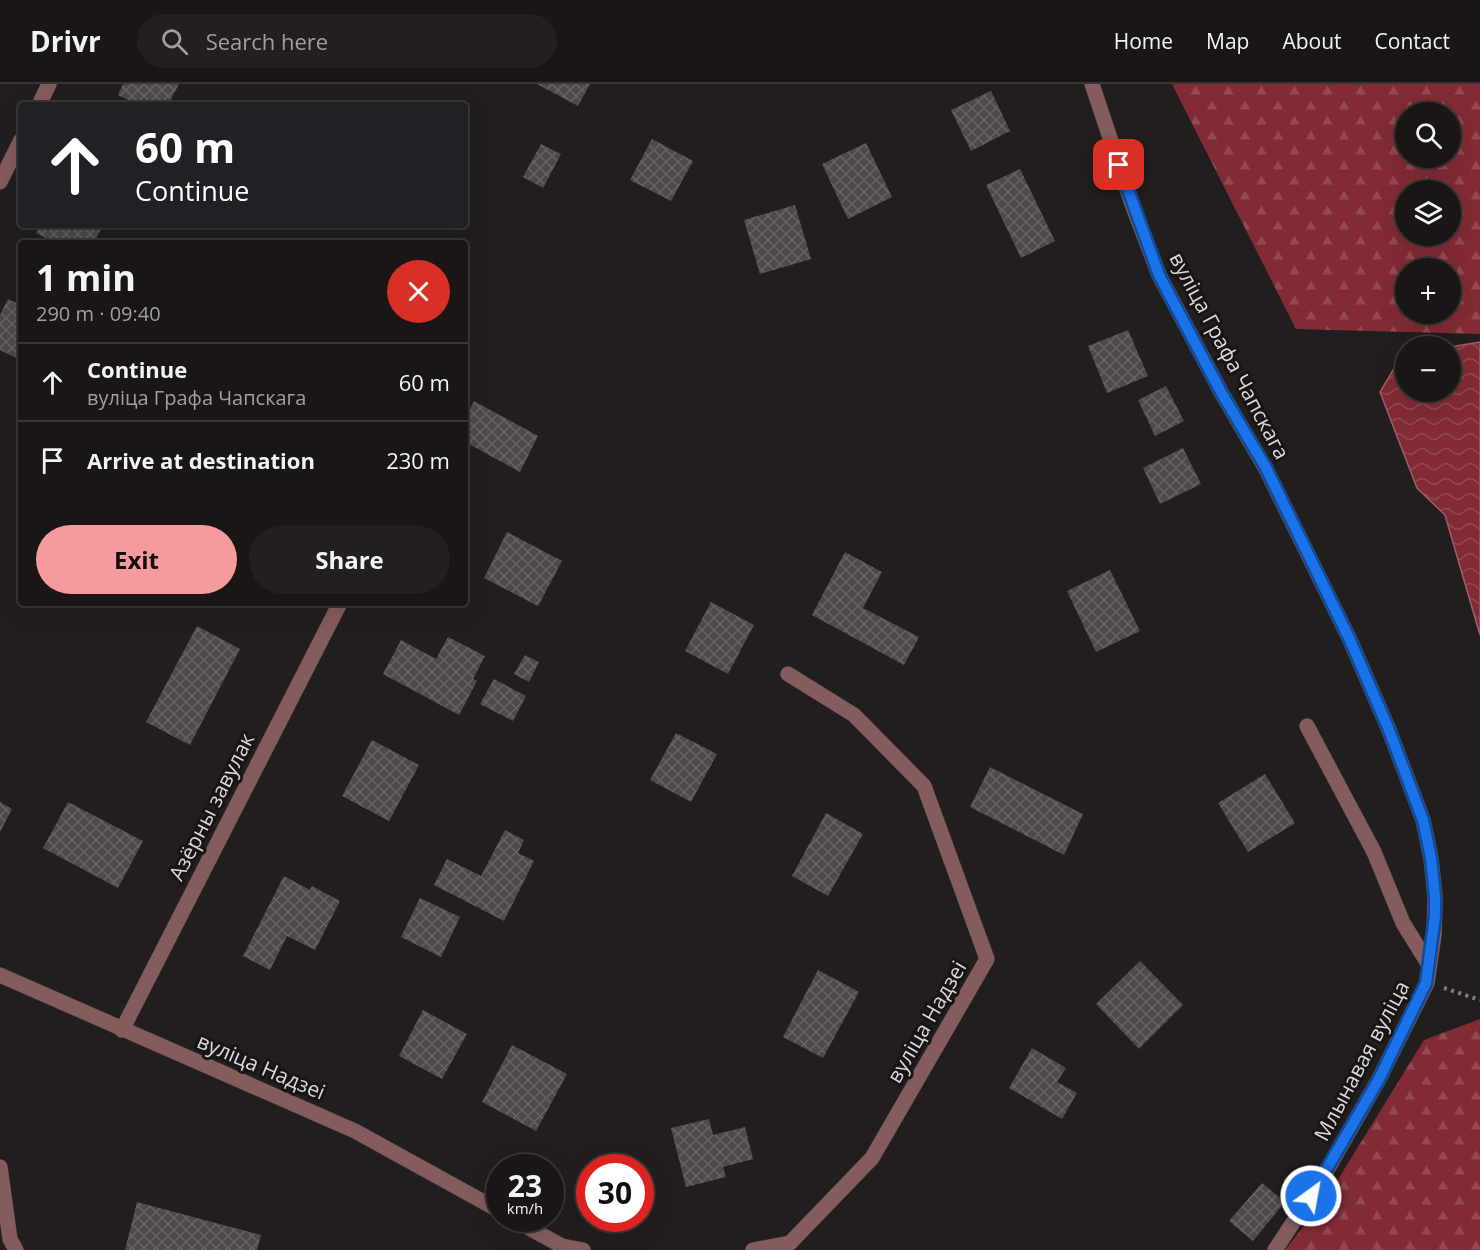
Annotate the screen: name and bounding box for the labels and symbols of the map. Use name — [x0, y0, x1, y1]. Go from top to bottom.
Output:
pin — [1093, 139, 1144, 190]
street label: вуліца Графа Чапскага — [1163, 247, 1296, 464]
street label: Азёрны завулак — [162, 728, 260, 885]
street label: вуліца Надзеі — [880, 955, 972, 1088]
street label: Млынавая вуліца — [1307, 976, 1415, 1145]
street label: вуліца Надзеі — [193, 1026, 330, 1106]
speed limit sign: 30 — [576, 1154, 654, 1232]
position arrow — [1279, 1164, 1343, 1228]

